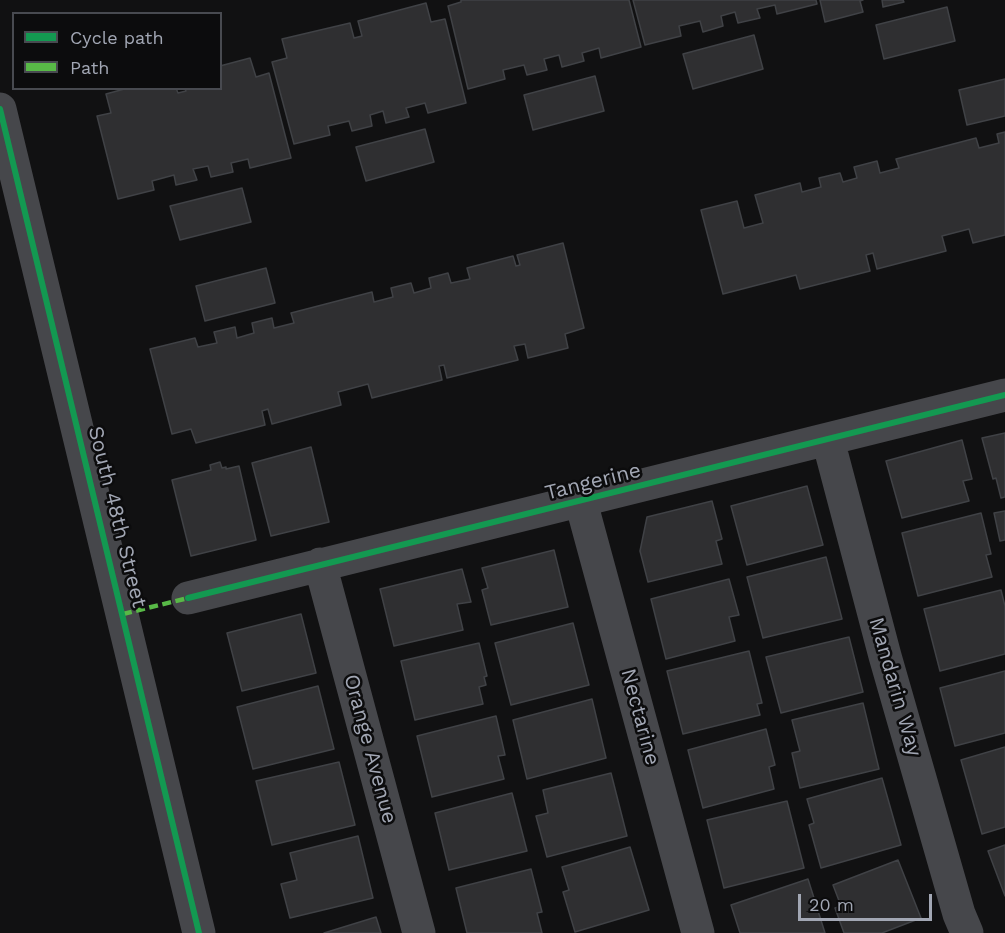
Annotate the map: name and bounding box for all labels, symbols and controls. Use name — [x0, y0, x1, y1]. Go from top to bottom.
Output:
legend — [12, 12, 222, 90]
text: Cycle path — [70, 27, 164, 48]
text: Path — [70, 57, 110, 78]
street label: South 48th Street — [82, 424, 152, 610]
street label: Tangerine — [542, 458, 644, 506]
street label: Mandarin Way — [863, 615, 927, 759]
street label: Nectarine — [615, 666, 665, 768]
street label: Orange Avenue — [338, 672, 402, 826]
scale bar — [801, 882, 934, 920]
text: 20 m — [809, 894, 854, 915]

